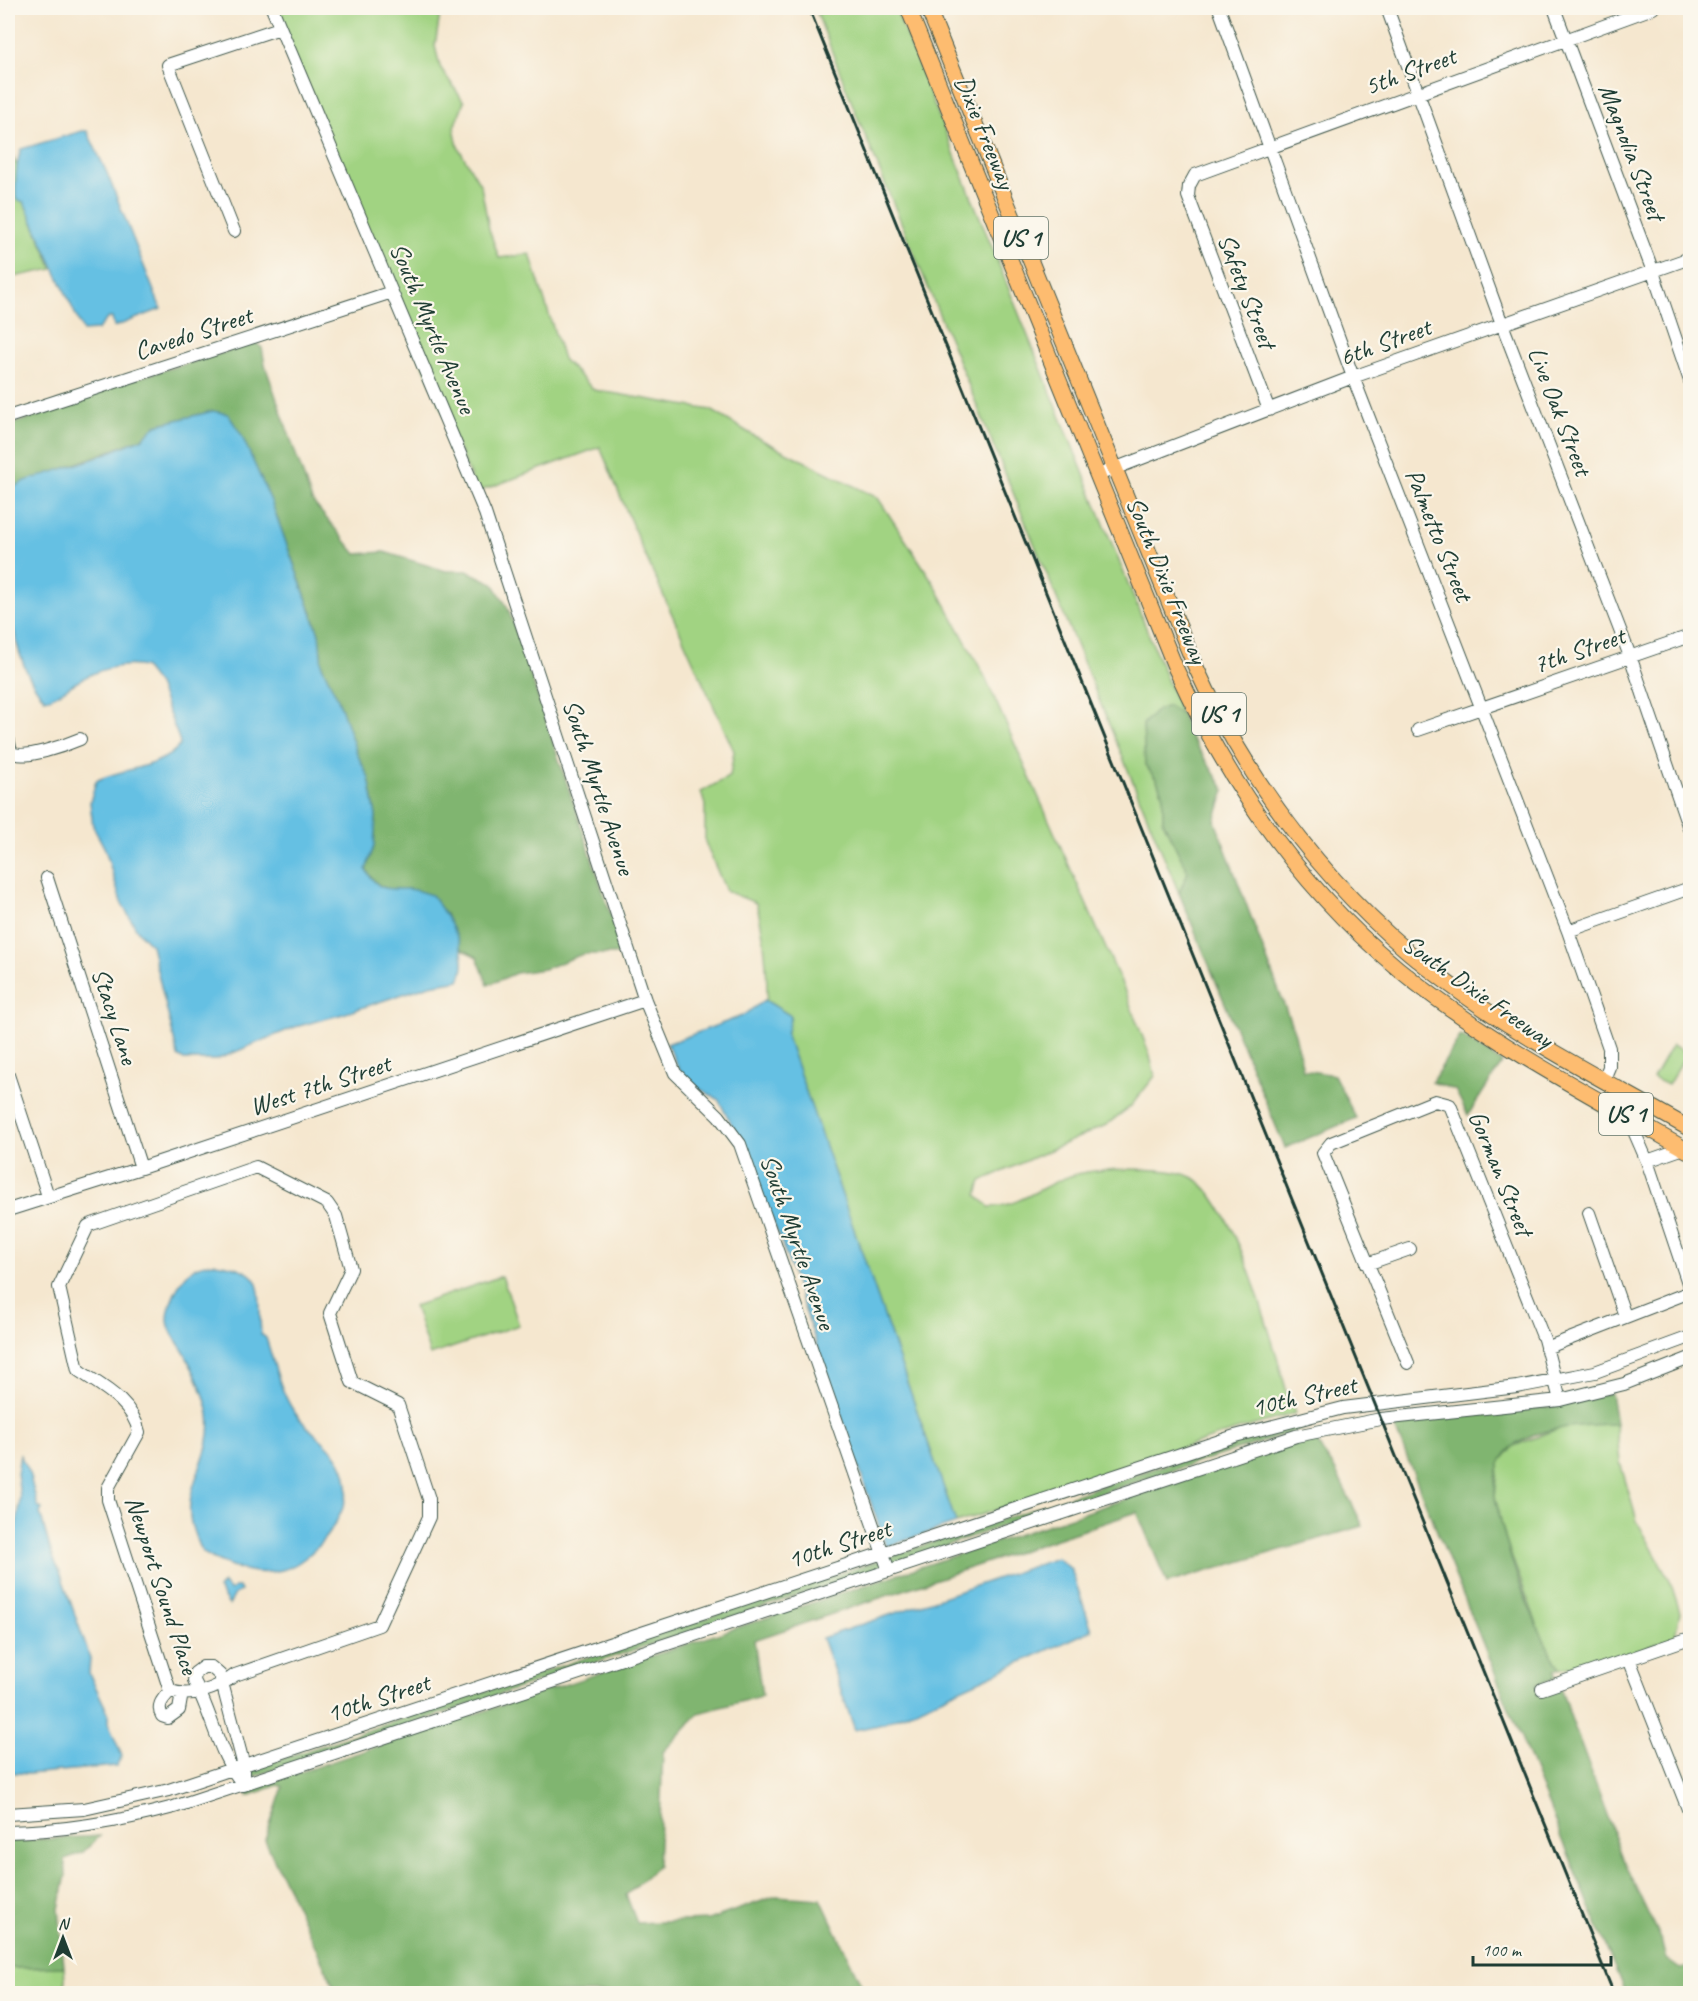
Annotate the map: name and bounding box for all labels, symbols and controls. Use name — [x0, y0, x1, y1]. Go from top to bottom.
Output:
street label: 5th Street — [1360, 39, 1462, 103]
street label: Dixie Freeway — [947, 70, 1024, 196]
street label: Magnolia Street — [1591, 79, 1674, 228]
road number: US 1 — [994, 217, 1048, 259]
street label: Safety Street — [1210, 229, 1285, 356]
street label: South Myrtle Avenue — [382, 238, 485, 421]
street label: Cavedo Street — [130, 298, 258, 368]
street label: 6th Street — [1335, 310, 1437, 374]
street label: Live Oak Street — [1520, 342, 1600, 482]
street label: Palmetto Street — [1397, 464, 1481, 608]
street label: South Dixie Freeway — [1119, 492, 1216, 670]
street label: 7th Street — [1529, 618, 1631, 681]
road number: US 1 — [1192, 693, 1246, 735]
street label: South Myrtle Avenue — [555, 695, 644, 881]
street label: South Dixie Freeway — [1396, 927, 1562, 1056]
street label: Stacy Lane — [84, 964, 146, 1070]
street label: West 7th Street — [246, 1046, 397, 1123]
road number: US 1 — [1599, 1093, 1653, 1135]
street label: Gorman Street — [1461, 1106, 1542, 1244]
street label: South Myrtle Avenue — [753, 1150, 844, 1336]
street label: 10th Street — [1249, 1367, 1362, 1424]
street label: Newport Sound Place — [118, 1492, 207, 1680]
street label: 10th Street — [783, 1511, 897, 1576]
street label: 10th Street — [322, 1665, 436, 1730]
north arrow — [33, 1908, 93, 1968]
text: N — [58, 1914, 71, 1934]
scale bar — [1473, 1929, 1611, 1967]
text: 100 m — [1482, 1939, 1523, 1961]

